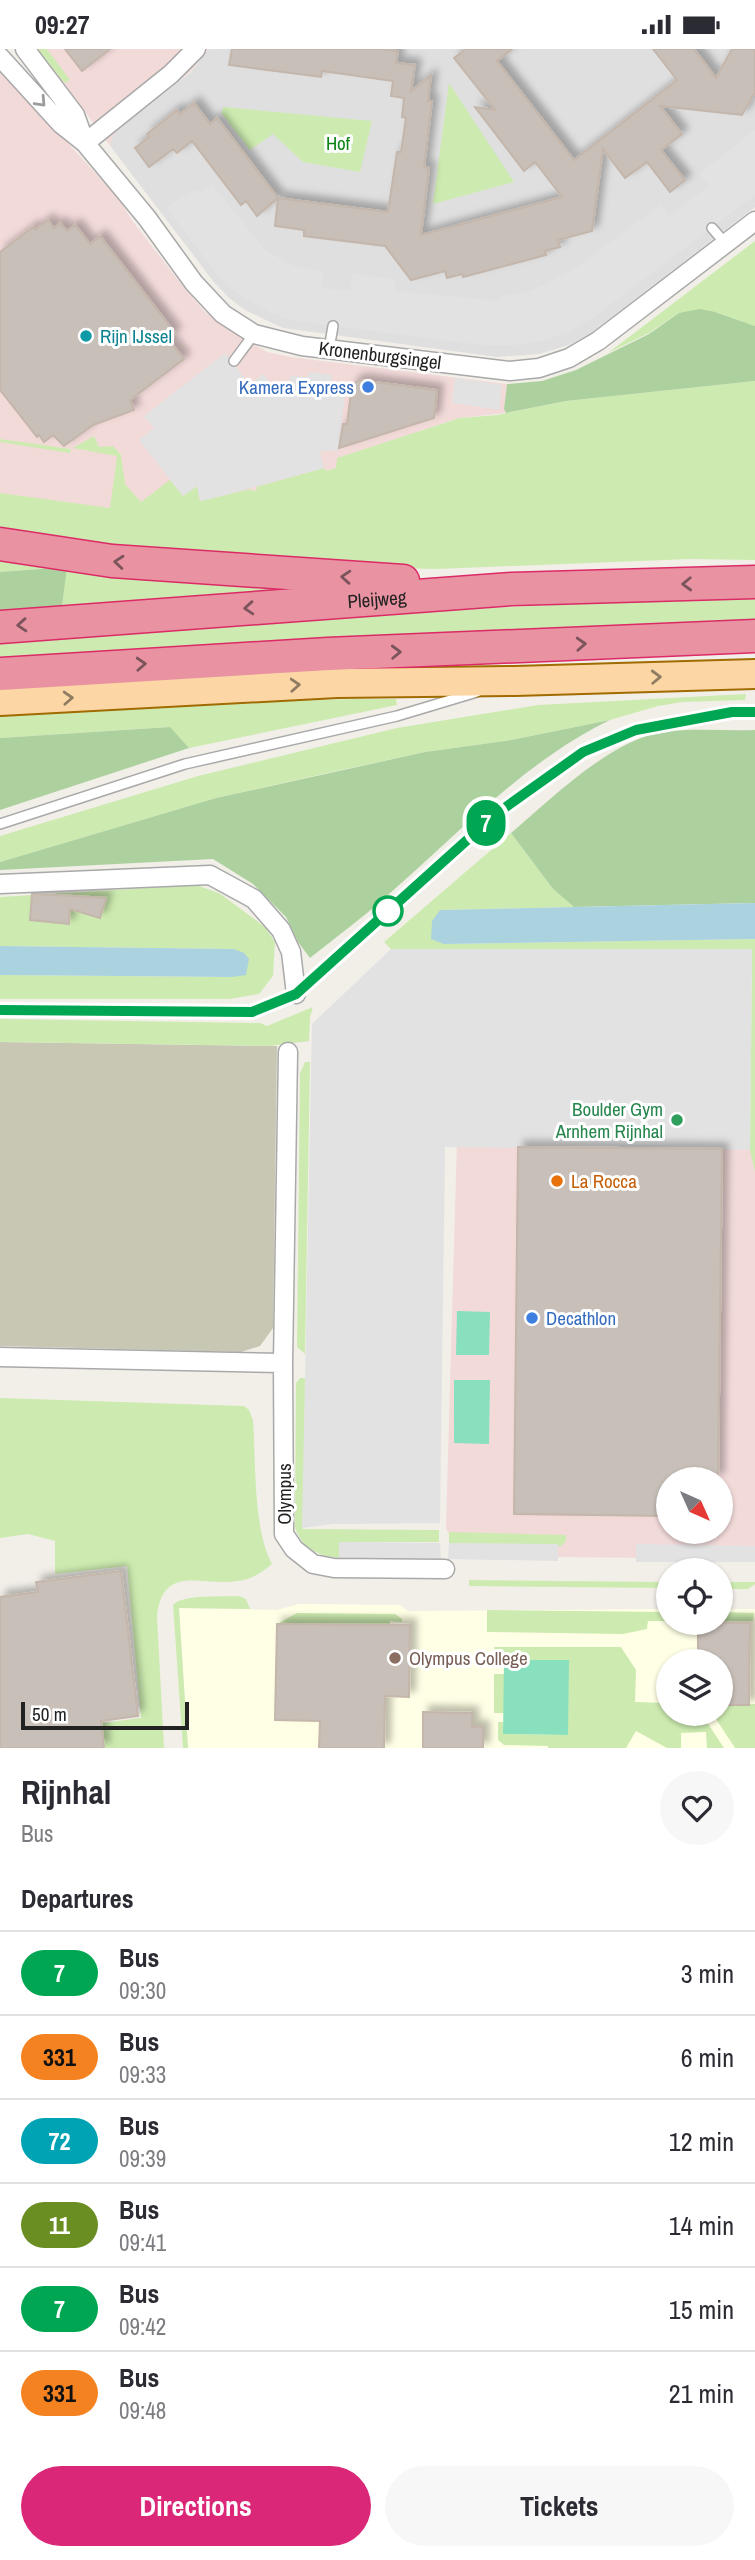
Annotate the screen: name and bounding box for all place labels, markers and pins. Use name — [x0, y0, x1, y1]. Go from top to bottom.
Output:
place label: Rijn IJssel — [100, 323, 172, 349]
marker: Rijn IJssel — [78, 328, 94, 344]
place label: Kamera Express — [239, 374, 354, 400]
marker: Kamera Express — [360, 379, 376, 395]
unlabelled marker — [373, 896, 403, 926]
place label: Boulder Gym Arnhem Rijnhal — [555, 1096, 663, 1144]
marker: Boulder Gym Arnhem Rijnhal — [669, 1112, 685, 1128]
place label: La Rocca — [571, 1168, 637, 1194]
marker: La Rocca — [549, 1173, 565, 1189]
place label: Decathlon — [546, 1305, 616, 1331]
marker: Decathlon — [524, 1310, 540, 1326]
place label: Olympus College — [409, 1645, 528, 1671]
marker: Olympus College — [387, 1650, 403, 1666]

